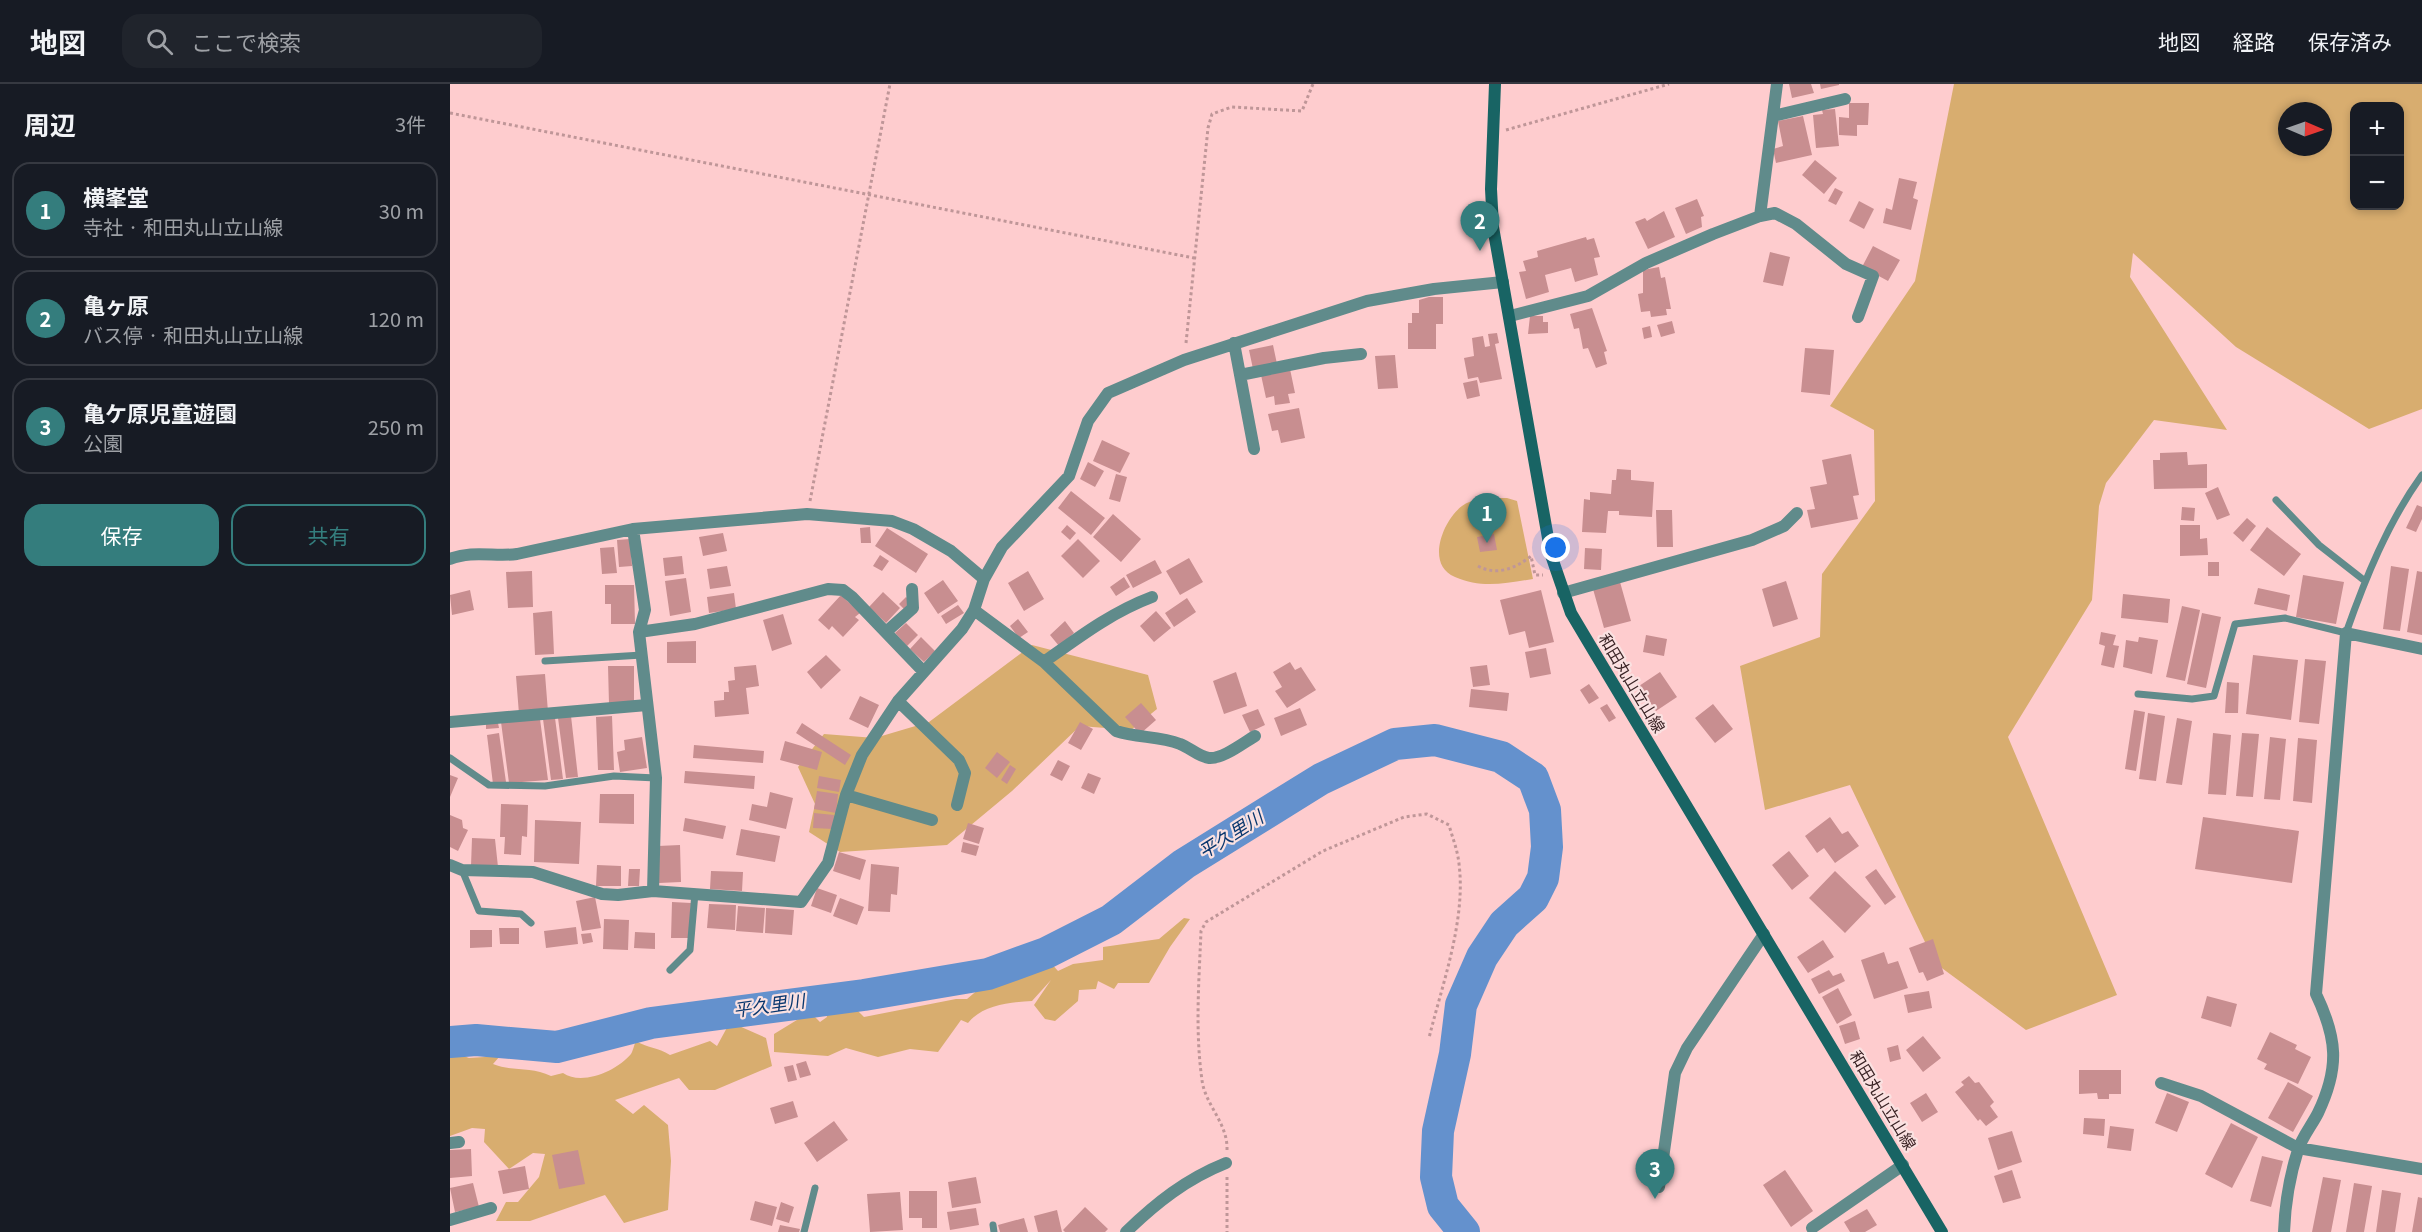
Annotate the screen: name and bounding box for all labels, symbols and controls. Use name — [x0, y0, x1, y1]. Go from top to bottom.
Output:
search box — [122, 14, 542, 68]
text: 地図 — [30, 21, 86, 61]
icon: search — [143, 25, 176, 58]
text: ここで検索 — [191, 25, 301, 57]
text: 地図 — [2158, 26, 2200, 56]
text: 経路 — [2233, 26, 2275, 56]
text: 保存済み — [2308, 26, 2392, 56]
north arrow — [2278, 102, 2332, 156]
map controls — [2350, 102, 2404, 210]
button: + — [2350, 102, 2404, 156]
text: 周辺 — [24, 105, 76, 142]
text: 3件 — [395, 109, 426, 138]
button: − — [2350, 156, 2404, 210]
text: 横峯堂 — [83, 180, 149, 212]
text: 1 — [40, 196, 51, 225]
text: 30 m — [379, 196, 424, 225]
pin: 2 — [1460, 202, 1500, 251]
text: 寺社 · 和田丸山立山線 — [83, 212, 283, 241]
text: 亀ヶ原 — [83, 288, 149, 320]
text: 2 — [40, 304, 51, 333]
text: 120 m — [368, 304, 424, 333]
text: バス停 · 和田丸山立山線 — [83, 320, 303, 349]
text: 亀ケ原児童遊園 — [83, 396, 237, 428]
text: 3 — [40, 412, 51, 441]
text: 250 m — [368, 412, 424, 441]
text: 公園 — [83, 428, 123, 457]
pin: 1 — [1468, 494, 1506, 543]
button: 保存 — [24, 504, 219, 566]
button: 共有 — [231, 504, 426, 566]
your location — [1541, 533, 1570, 562]
street label: 和田丸山立山線 — [1594, 628, 1672, 737]
water label: 平久里川 — [1193, 802, 1269, 863]
water label: 平久里川 — [731, 986, 808, 1022]
street label: 和田丸山立山線 — [1845, 1045, 1923, 1154]
pin: 3 — [1636, 1150, 1674, 1199]

